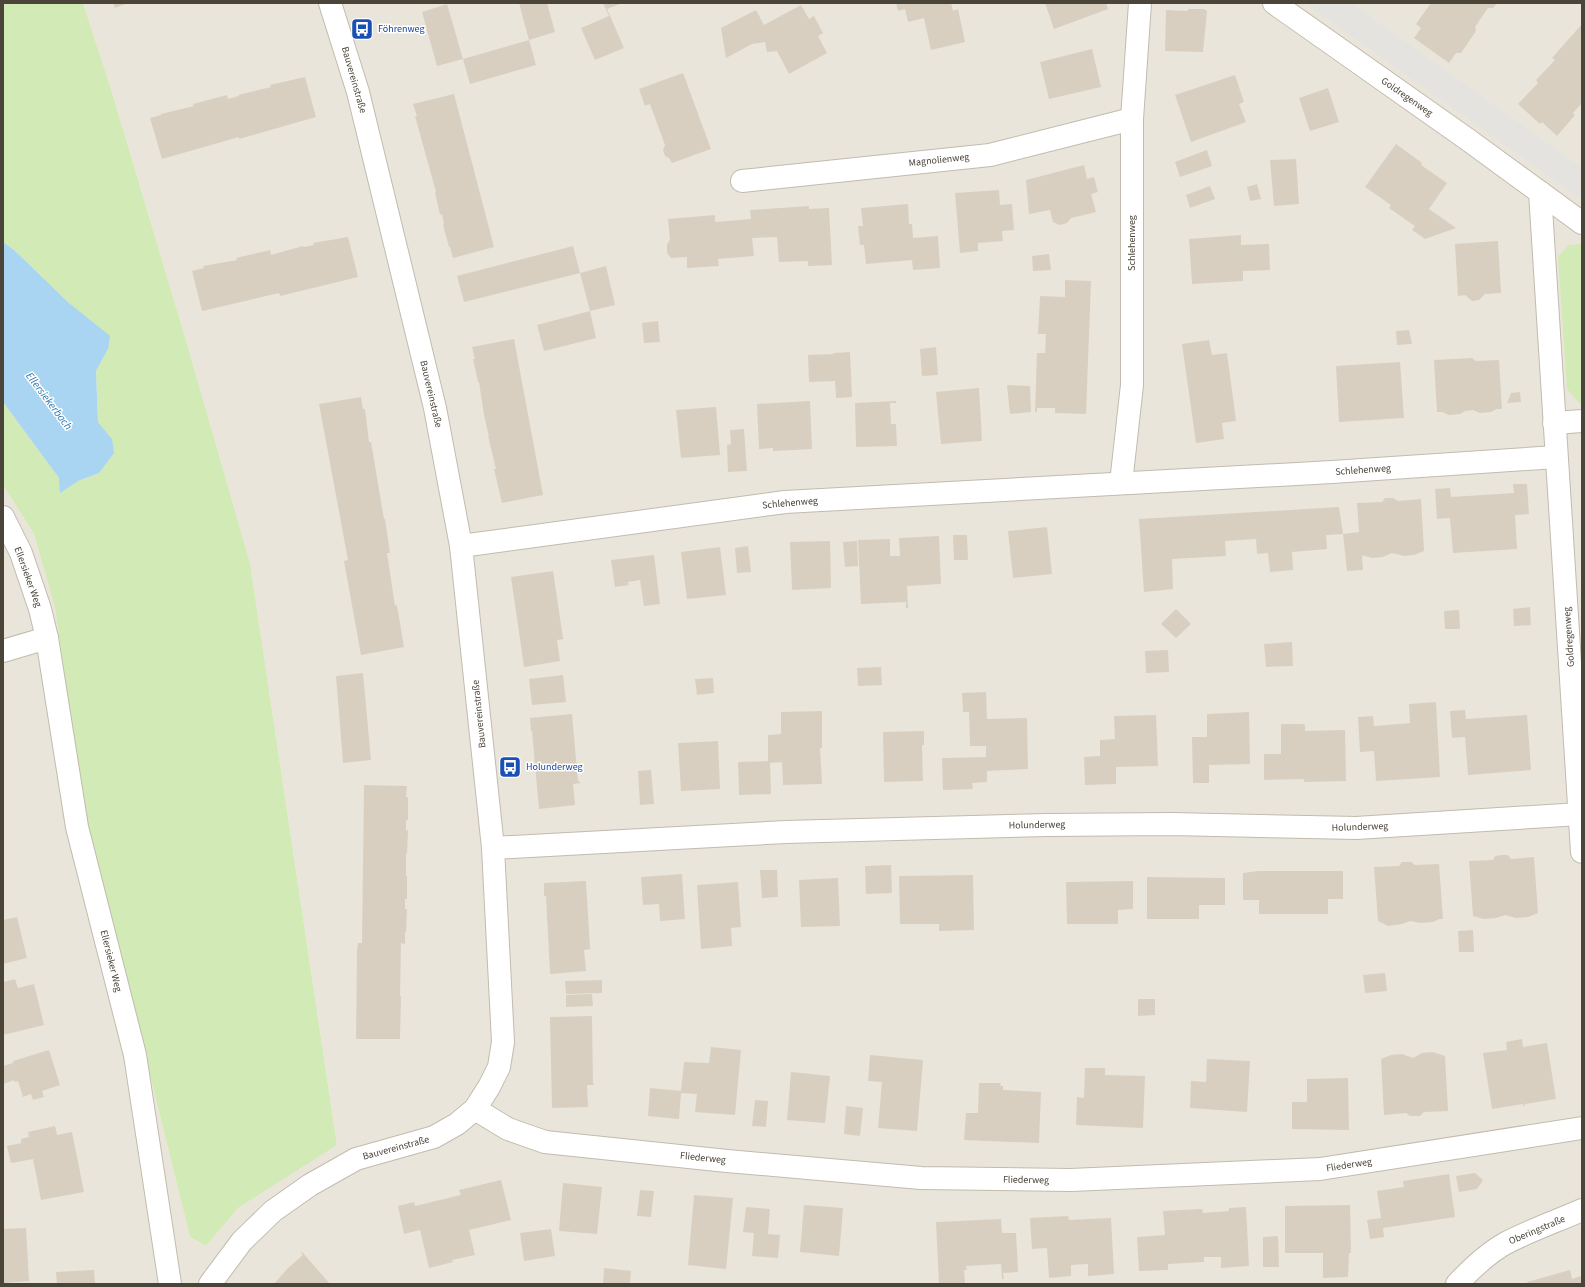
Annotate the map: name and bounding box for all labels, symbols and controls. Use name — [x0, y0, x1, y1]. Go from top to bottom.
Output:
bus stop icon: Föhrenweg — [349, 16, 375, 42]
place label: Föhrenweg — [378, 22, 425, 36]
street label: Bauvereinstraße — [338, 45, 370, 115]
street label: Goldregenweg — [1378, 74, 1436, 120]
street label: Magnolienweg — [908, 150, 970, 170]
street label: Schlehenweg — [1125, 215, 1139, 271]
street label: Bauvereinstraße — [416, 359, 446, 429]
water label: Ellersiekerbach — [22, 369, 76, 433]
street label: Schlehenweg — [1335, 461, 1391, 479]
street label: Schlehenweg — [762, 494, 818, 512]
street label: Ellersieker Weg — [11, 545, 45, 609]
street label: Goldregenweg — [1560, 606, 1578, 668]
street label: Bauvereinstraße — [468, 679, 490, 749]
bus stop icon: Holunderweg — [497, 754, 523, 780]
place label: Holunderweg — [526, 760, 583, 774]
street label: Holunderweg — [1009, 818, 1065, 832]
street label: Holunderweg — [1331, 819, 1389, 835]
street label: Ellersieker Weg — [97, 929, 125, 993]
street label: Bauvereinstraße — [361, 1132, 431, 1164]
street label: Fliederweg — [679, 1149, 727, 1167]
street label: Fliederweg — [1325, 1154, 1373, 1176]
street label: Fliederweg — [1003, 1173, 1049, 1187]
street label: Oberingstraße — [1507, 1212, 1567, 1248]

